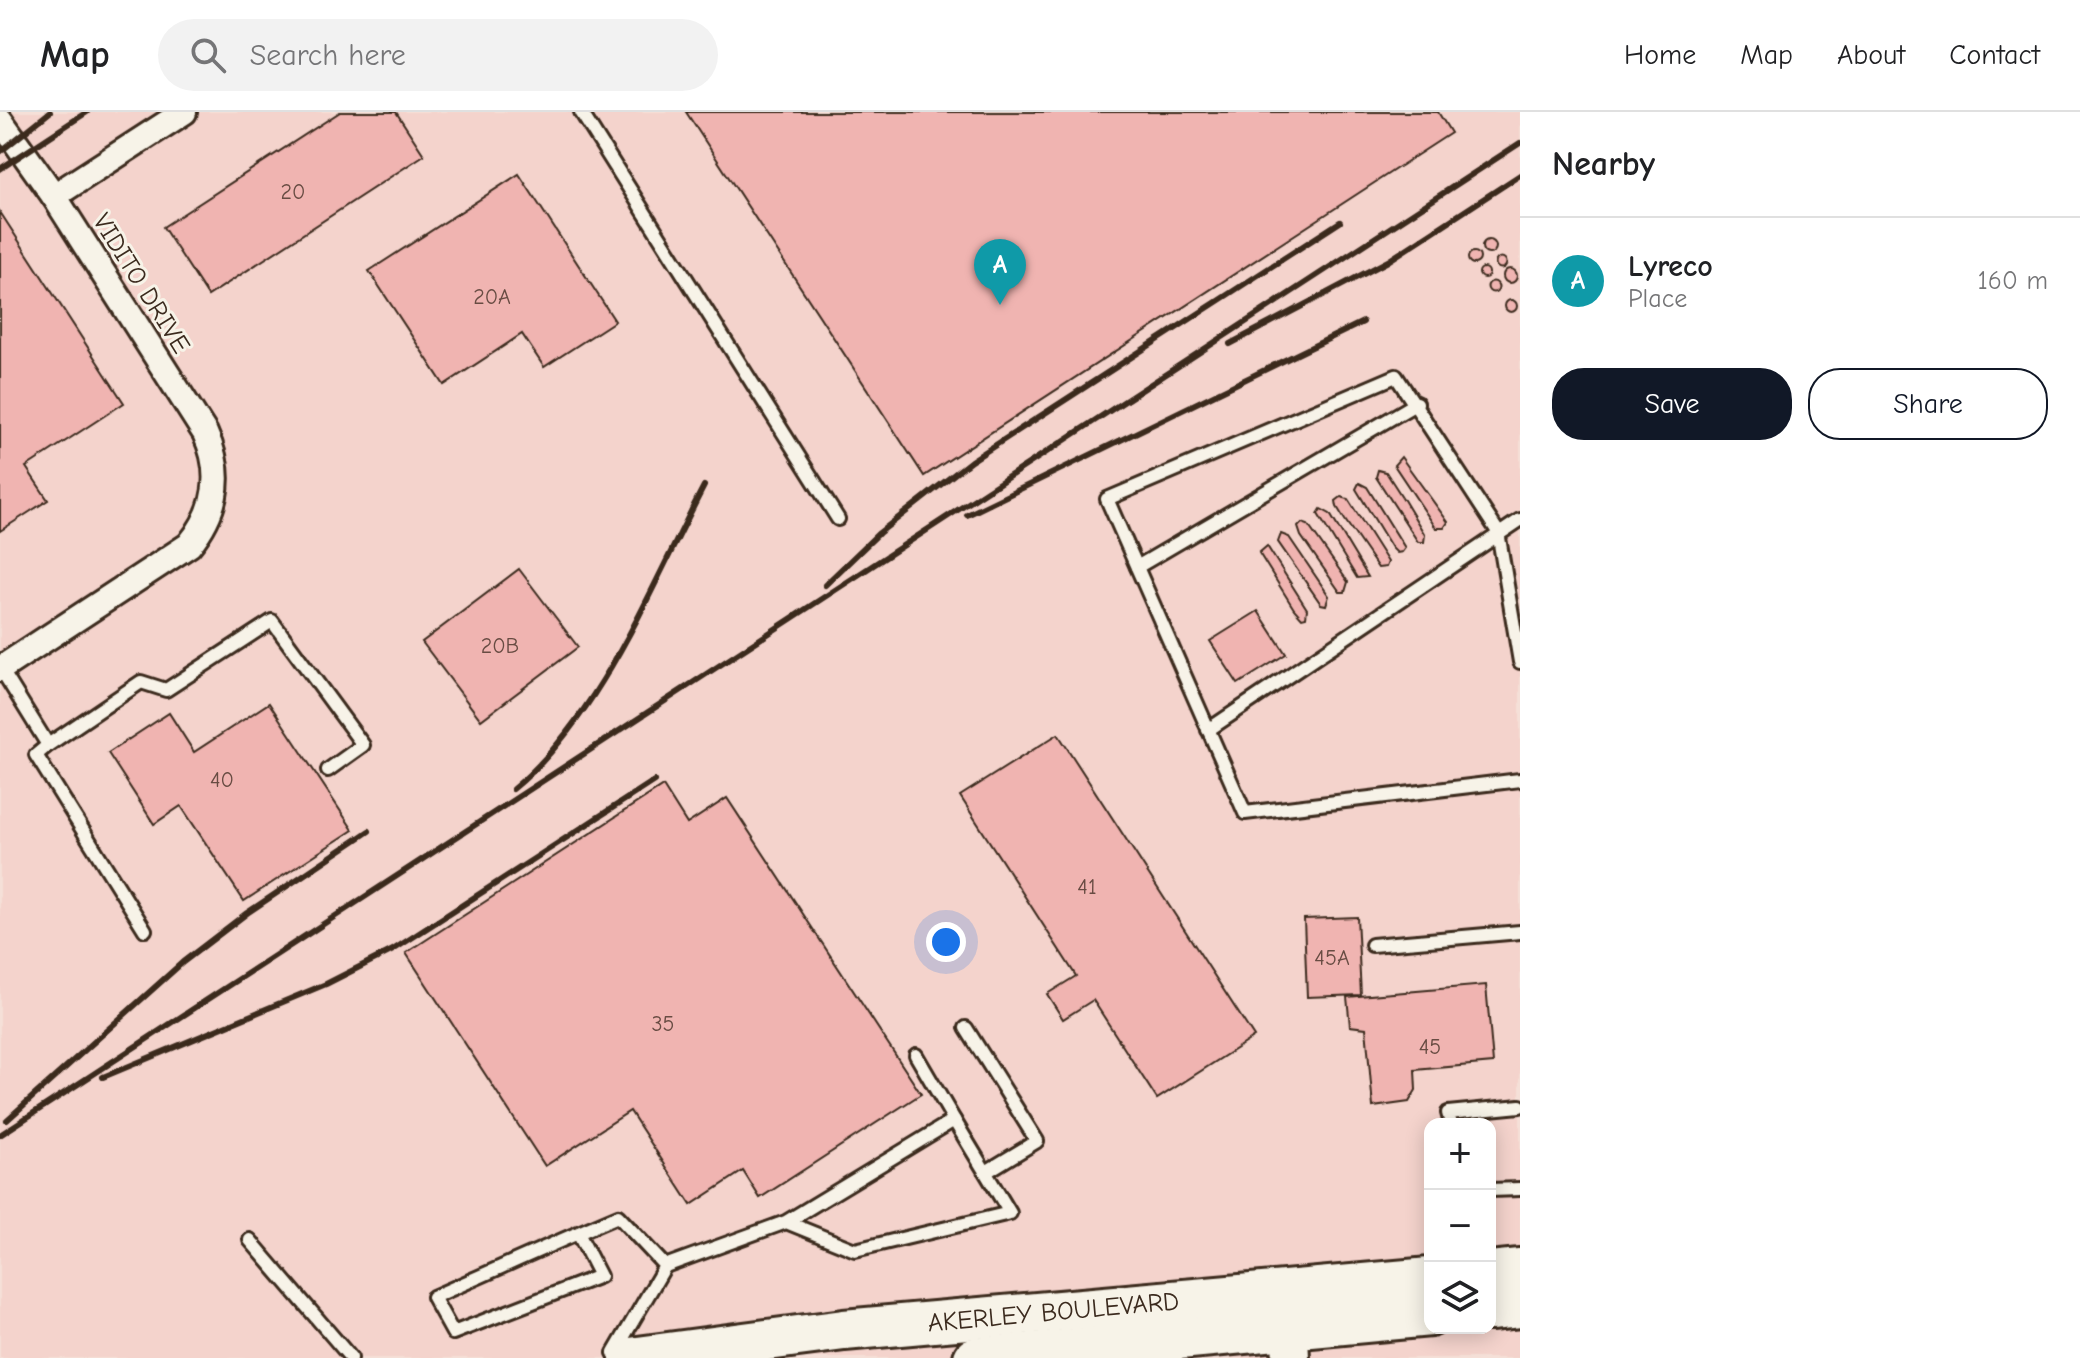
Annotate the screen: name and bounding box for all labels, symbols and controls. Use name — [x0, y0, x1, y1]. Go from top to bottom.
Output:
search box — [158, 19, 718, 91]
text: Map — [40, 33, 110, 77]
icon: search — [186, 33, 230, 77]
text: Search here — [250, 38, 406, 73]
text: Home — [1624, 39, 1696, 71]
text: Map — [1740, 39, 1793, 71]
text: About — [1837, 39, 1905, 71]
text: Contact — [1949, 39, 2040, 71]
text: Nearby — [1552, 144, 1655, 184]
house number: 20 — [281, 179, 305, 205]
street label: VIDITO DRIVE — [86, 208, 196, 359]
pin: A — [974, 239, 1026, 305]
text: Lyreco — [1628, 249, 1713, 284]
text: A — [1571, 266, 1585, 296]
text: 160 m — [1978, 266, 2048, 296]
house number: 20A — [473, 284, 511, 310]
text: Place — [1628, 284, 1687, 314]
button: Save — [1552, 368, 1792, 440]
button: Share — [1808, 368, 2048, 440]
house number: 20B — [481, 633, 519, 659]
house number: 40 — [210, 767, 234, 793]
house number: 41 — [1077, 874, 1097, 900]
your location — [926, 922, 966, 962]
house number: 45A — [1314, 945, 1350, 971]
house number: 35 — [651, 1011, 675, 1037]
house number: 45 — [1419, 1034, 1441, 1060]
map controls — [1424, 1118, 1496, 1334]
button: + — [1424, 1118, 1496, 1190]
button: − — [1424, 1190, 1496, 1262]
button: layers — [1424, 1262, 1496, 1334]
street label: AKERLEY BOULEVARD — [926, 1286, 1181, 1339]

